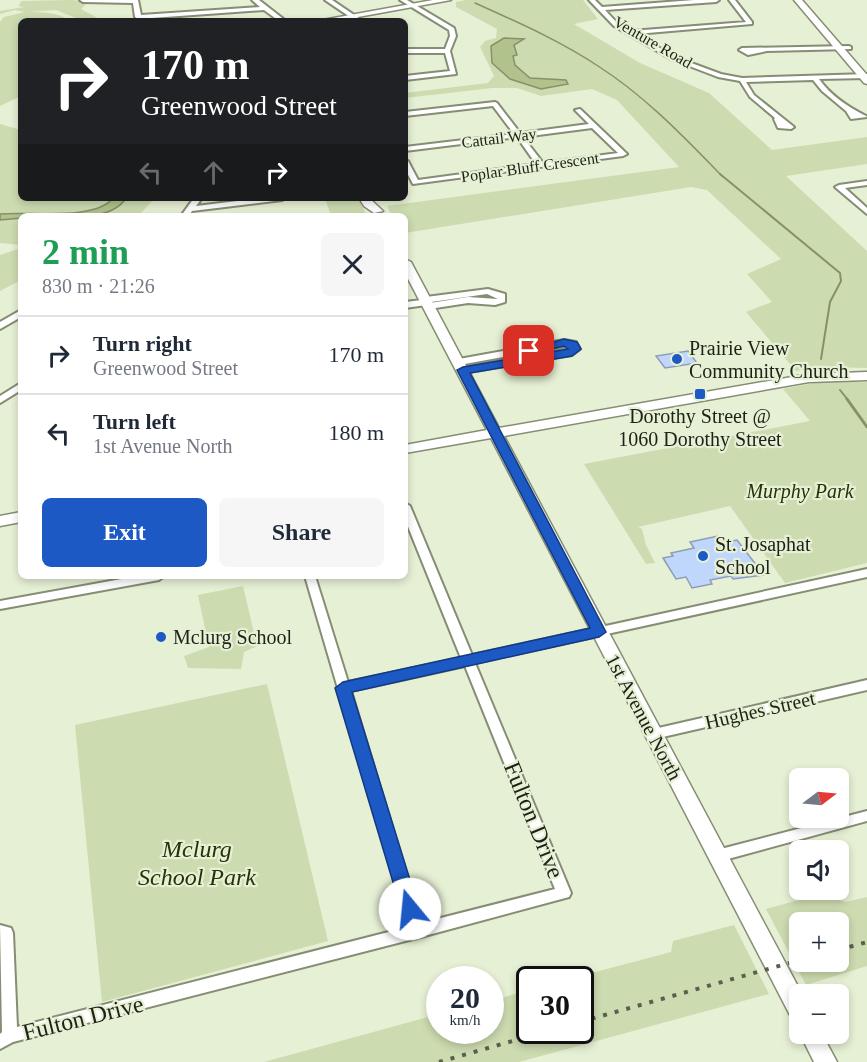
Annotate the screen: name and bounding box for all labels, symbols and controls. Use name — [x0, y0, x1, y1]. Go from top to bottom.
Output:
street label: Venture Road — [611, 13, 695, 71]
icon: right — [42, 42, 120, 120]
text: 170 m — [141, 42, 250, 88]
text: Greenwood Street — [141, 91, 337, 121]
street label: Cattail Way — [461, 125, 538, 152]
street label: Poplar Bluff Crescent — [460, 149, 601, 186]
icon: left — [134, 156, 167, 189]
icon: ahead — [197, 156, 230, 189]
icon: right — [260, 156, 293, 189]
text: 2 min — [42, 232, 129, 272]
button: close — [321, 233, 384, 296]
text: 830 m · 21:26 — [42, 275, 155, 297]
pin — [503, 325, 554, 376]
text: Turn right — [93, 331, 192, 356]
icon: arrive — [512, 334, 545, 367]
place label: Prairie View Community Church — [689, 337, 848, 383]
icon: right — [42, 339, 75, 372]
text: 170 m — [328, 342, 384, 367]
marker: Prairie View Community Church — [670, 352, 684, 366]
text: Greenwood Street — [93, 357, 238, 379]
marker: Dorothy Street @ 1060 Dorothy Street — [693, 387, 707, 401]
place label: Dorothy Street @ 1060 Dorothy Street — [618, 405, 782, 451]
text: Turn left — [93, 409, 176, 434]
icon: left — [42, 417, 75, 450]
text: 180 m — [328, 420, 384, 445]
text: 1st Avenue North — [93, 435, 233, 457]
park label: Murphy Park — [745, 480, 855, 503]
button: Exit — [42, 498, 207, 567]
button: Share — [219, 498, 384, 567]
place label: St. Josaphat School — [715, 533, 811, 578]
marker: St. Josaphat School — [696, 549, 710, 563]
place label: Mclurg School — [173, 626, 293, 649]
marker: Mclurg School — [154, 630, 168, 644]
street label: 1st Avenue North — [602, 650, 686, 784]
street label: Hughes Street — [703, 687, 818, 734]
street label: Fulton Drive — [499, 758, 569, 882]
north arrow — [789, 768, 849, 828]
map controls — [789, 768, 849, 1044]
park label: Mclurg School Park — [138, 836, 256, 890]
button: sound — [789, 840, 849, 900]
position arrow — [378, 877, 442, 941]
button: + — [789, 912, 849, 972]
speed limit sign: 30 — [516, 966, 594, 1044]
text: 20 — [450, 981, 480, 1014]
button: − — [789, 984, 849, 1044]
street label: Fulton Drive — [20, 990, 146, 1046]
text: km/h — [450, 1012, 480, 1028]

